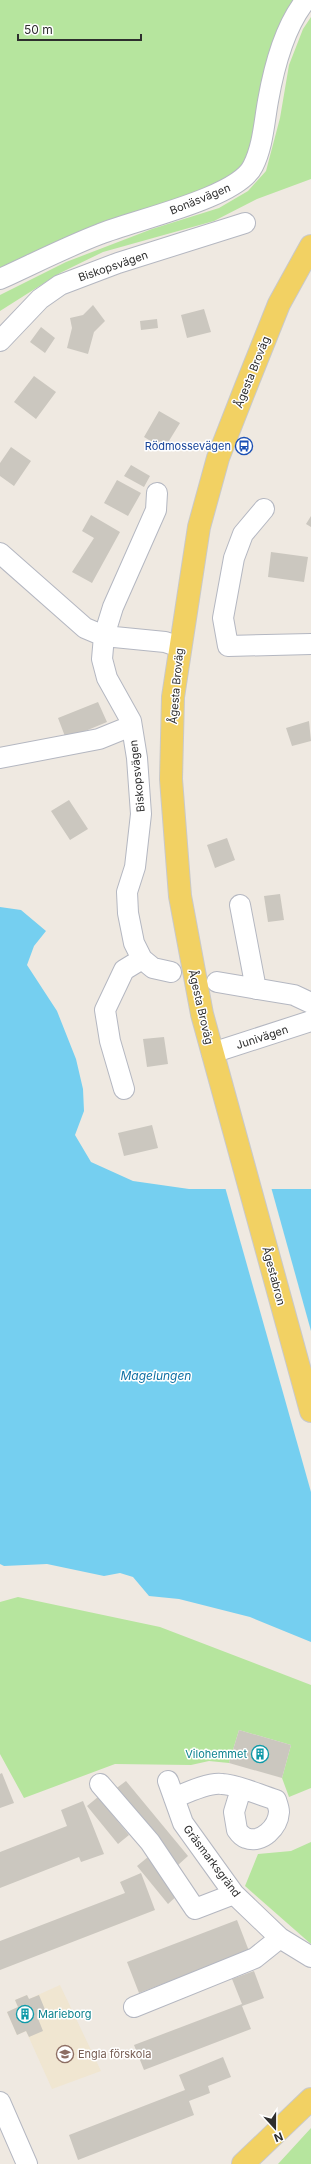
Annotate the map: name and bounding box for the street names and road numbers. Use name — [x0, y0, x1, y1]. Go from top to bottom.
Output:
street label: Bonäsvägen — [168, 180, 232, 218]
street label: Biskopsvägen — [76, 248, 150, 284]
street label: Ågesta Broväg — [231, 334, 273, 410]
street label: Ågesta Broväg — [166, 647, 186, 725]
street label: Biskopsvägen — [126, 739, 148, 813]
street label: Ågesta Broväg — [186, 968, 216, 1046]
street label: Junivägen — [234, 1022, 290, 1052]
street label: Ågestabron — [259, 1245, 289, 1307]
street label: Gräsmarksgränd — [180, 1822, 244, 1900]

